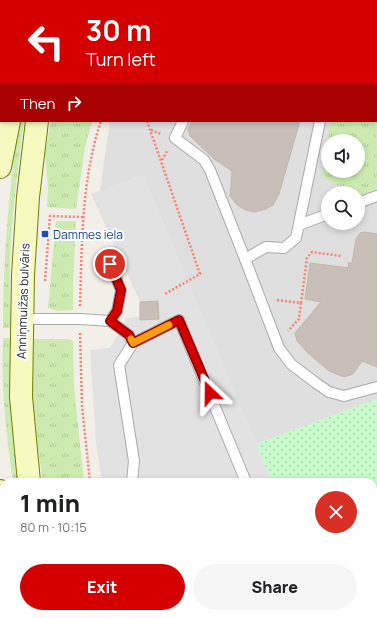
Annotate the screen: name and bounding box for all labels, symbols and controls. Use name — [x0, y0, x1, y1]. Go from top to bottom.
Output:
text: 30 m — [86, 11, 151, 49]
icon: left — [20, 16, 72, 68]
text: Turn left — [86, 47, 156, 71]
icon: right — [63, 92, 85, 114]
text: Then — [20, 93, 55, 114]
map controls — [321, 134, 365, 230]
button: sound — [321, 134, 365, 178]
button: search — [321, 186, 365, 230]
place label: Dammes iela — [53, 226, 123, 243]
marker: Dammes iela — [40, 229, 50, 239]
street label: Anniņmuižas bulvāris — [12, 243, 34, 359]
pin — [93, 247, 127, 281]
icon: arrive — [99, 253, 121, 275]
position arrow — [189, 372, 231, 414]
text: 1 min — [20, 486, 80, 519]
button: close — [315, 491, 357, 533]
text: 80 m · 10:15 — [20, 518, 87, 536]
button: Exit — [20, 564, 185, 610]
button: Share — [193, 564, 357, 610]

